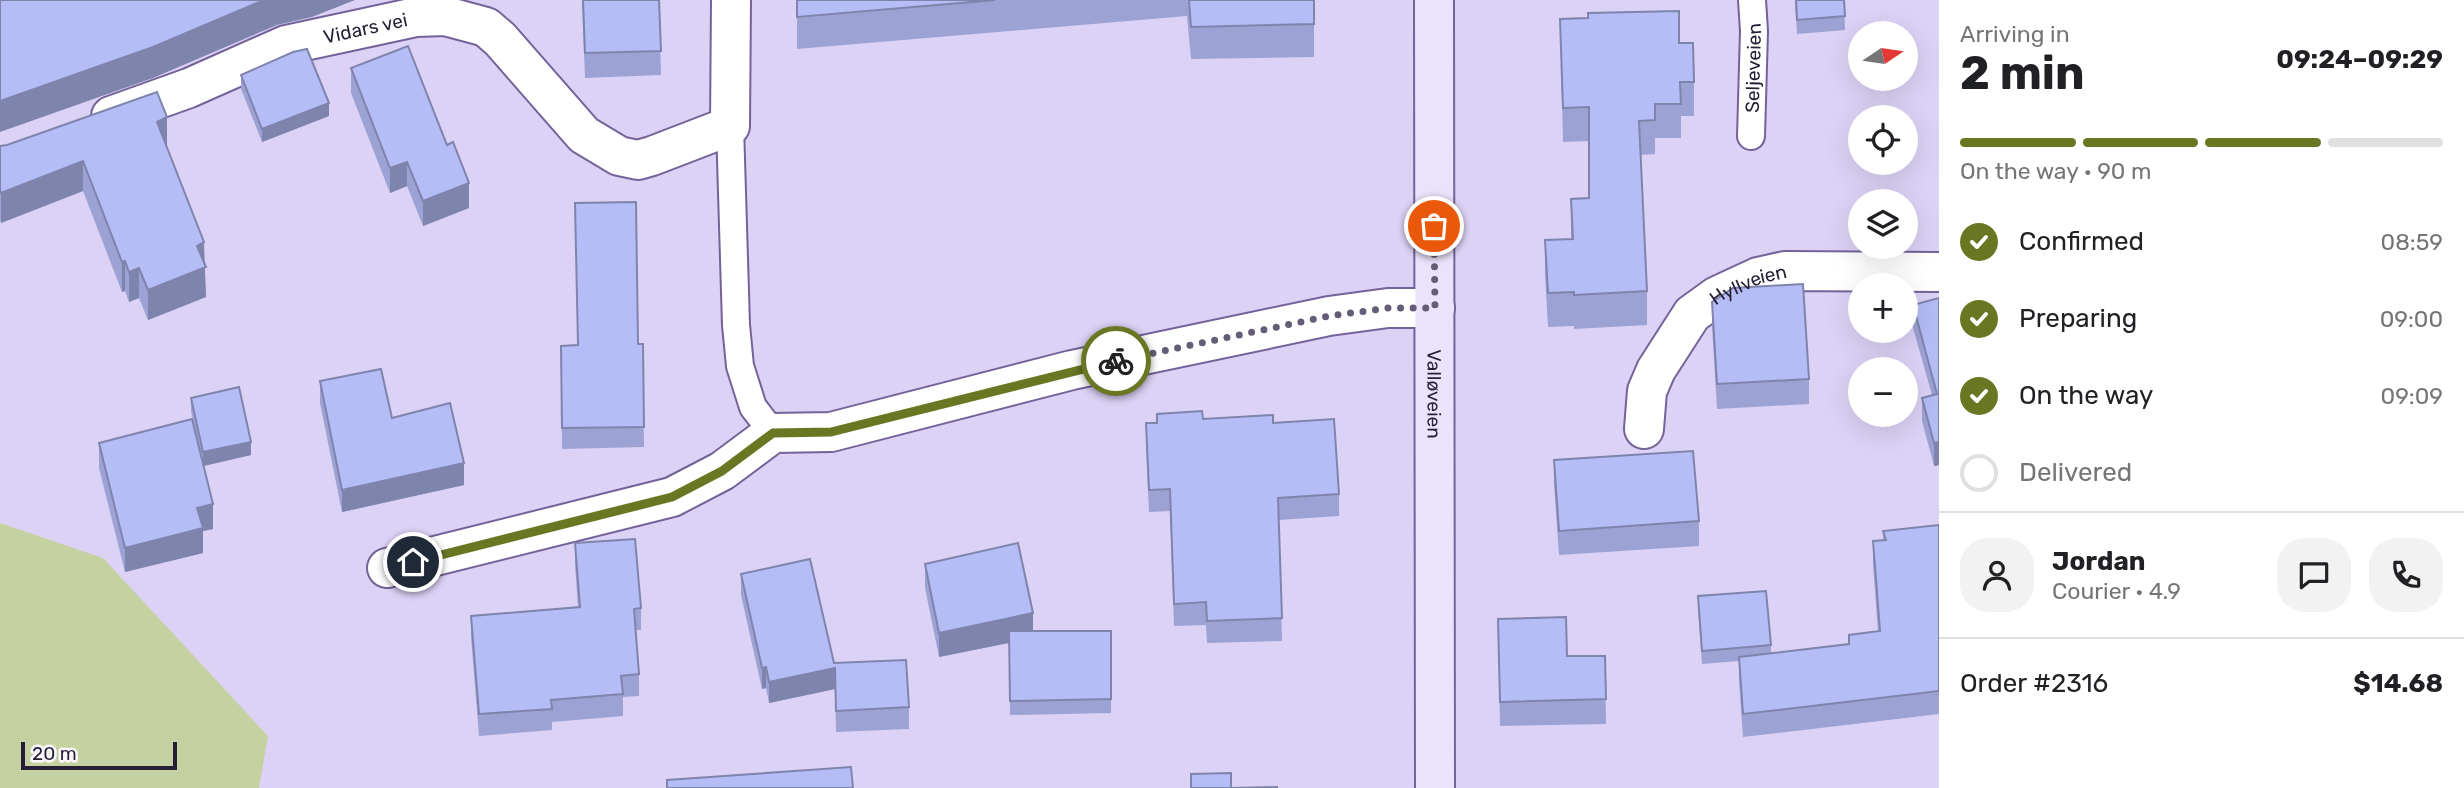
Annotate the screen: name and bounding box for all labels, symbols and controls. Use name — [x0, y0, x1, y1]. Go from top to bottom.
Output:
street label: Vidars vei — [321, 8, 409, 49]
text: Arriving in — [1960, 20, 2070, 48]
north arrow — [1848, 21, 1918, 91]
map controls — [1848, 21, 1918, 427]
street label: Seljeveien — [1741, 22, 1766, 113]
text: 09:24–09:29 — [2276, 44, 2443, 75]
text: 2 min — [1960, 46, 2085, 101]
button: locate — [1848, 105, 1918, 175]
text: On the way · 90 m — [1960, 157, 2151, 185]
button: layers — [1848, 189, 1918, 259]
pin — [1404, 196, 1464, 256]
icon: bag — [1415, 207, 1453, 245]
icon: check — [1960, 223, 1998, 261]
text: Confirmed — [2019, 226, 2144, 257]
text: 08:59 — [2381, 228, 2443, 256]
street label: Hyllveien — [1705, 260, 1789, 310]
button: + — [1848, 273, 1918, 343]
icon: check — [1960, 300, 1998, 338]
text: Preparing — [2019, 303, 2137, 334]
text: 09:00 — [2380, 305, 2443, 333]
courier — [1081, 326, 1151, 396]
icon: bike — [1097, 342, 1135, 380]
street label: Valløveien — [1422, 349, 1446, 439]
button: − — [1848, 357, 1918, 427]
icon: check — [1960, 377, 1998, 415]
text: On the way — [2019, 380, 2153, 411]
text: 09:09 — [2381, 382, 2443, 410]
text: Delivered — [2019, 457, 2132, 488]
pin — [383, 532, 443, 592]
button: person — [1960, 538, 2034, 612]
button: chat — [2277, 538, 2351, 612]
button: phone — [2369, 538, 2443, 612]
icon: home — [394, 543, 432, 581]
text: Jordan — [2052, 546, 2145, 577]
text: Courier · 4.9 — [2052, 577, 2181, 605]
text: Order #2316 — [1960, 668, 2108, 699]
text: $14.68 — [2353, 668, 2443, 699]
scale bar — [21, 739, 177, 771]
text: 20 m — [32, 742, 77, 765]

